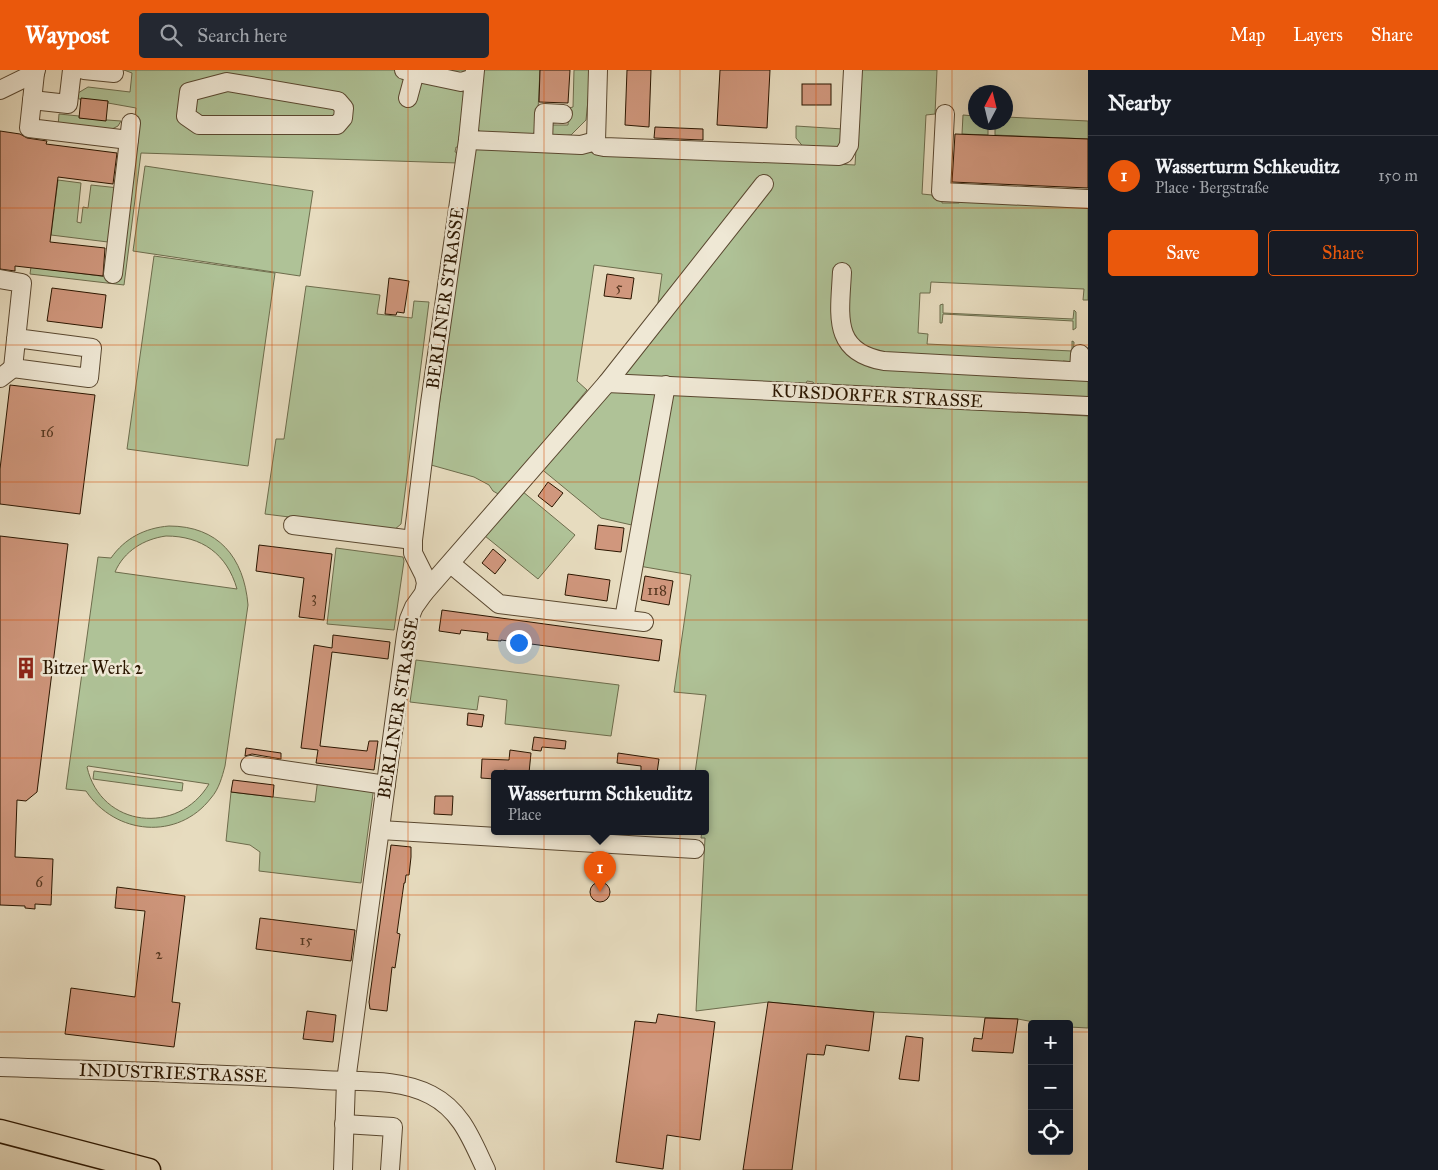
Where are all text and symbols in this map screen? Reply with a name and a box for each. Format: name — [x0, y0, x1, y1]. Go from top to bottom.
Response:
search box — [139, 13, 489, 58]
text: Waypost — [25, 20, 109, 50]
icon: search — [157, 21, 185, 49]
text: Search here — [197, 24, 287, 47]
text: Map — [1230, 24, 1265, 46]
text: Layers — [1293, 24, 1343, 46]
text: Share — [1371, 24, 1413, 46]
north arrow — [968, 85, 1013, 130]
text: Nearby — [1108, 90, 1171, 116]
text: Wasserturm Schkeuditz — [1155, 155, 1339, 178]
text: 1 — [1121, 166, 1127, 185]
text: 150 m — [1378, 166, 1418, 185]
text: Place · Bergstraße — [1155, 178, 1269, 197]
street label: BERLINER STRASSE — [421, 205, 469, 391]
button: Save — [1108, 230, 1258, 276]
button: Share — [1268, 230, 1418, 276]
house number: 5 — [616, 278, 623, 296]
street label: KURSDORFER STRASSE — [770, 379, 984, 413]
house number: 16 — [40, 423, 55, 441]
house number: 118 — [647, 581, 667, 599]
house number: 3 — [311, 588, 317, 606]
street label: BERLINER STRASSE — [373, 615, 423, 801]
your location — [506, 630, 532, 656]
building icon: Bitzer Werk 2 — [13, 655, 39, 681]
place label: Bitzer Werk 2 — [42, 657, 143, 679]
popup — [491, 770, 709, 835]
text: Wasserturm Schkeuditz — [508, 782, 692, 805]
text: Place — [508, 805, 541, 824]
pin: 1 — [584, 851, 616, 892]
house number: 6 — [35, 873, 44, 891]
house number: 15 — [300, 931, 312, 949]
house number: 2 — [155, 945, 163, 963]
map controls — [1028, 1020, 1073, 1155]
button: + — [1028, 1020, 1073, 1065]
street label: INDUSTRIESTRASSE — [79, 1059, 268, 1087]
button: − — [1028, 1065, 1073, 1110]
button: locate — [1028, 1110, 1073, 1155]

